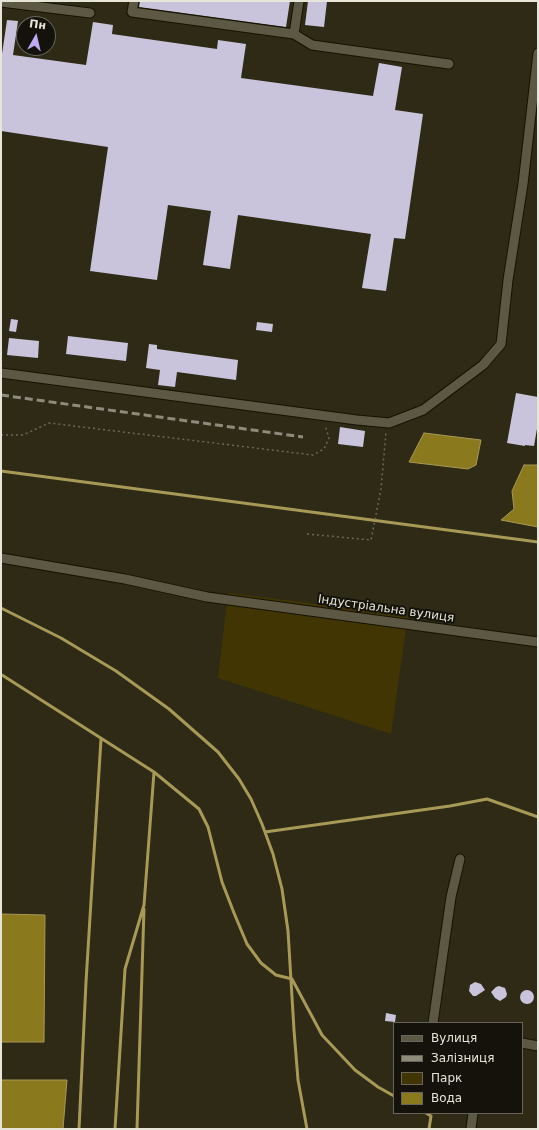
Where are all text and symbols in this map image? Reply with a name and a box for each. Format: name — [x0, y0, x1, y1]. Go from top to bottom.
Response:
north arrow — [16, 16, 56, 56]
text: Пн — [28, 17, 47, 32]
street label: Індустріальна вулиця — [317, 592, 455, 626]
legend — [393, 1022, 523, 1114]
text: Вулиця — [431, 1031, 477, 1045]
text: Залізниця — [431, 1051, 494, 1065]
text: Парк — [431, 1071, 462, 1085]
text: Вода — [431, 1091, 462, 1105]

